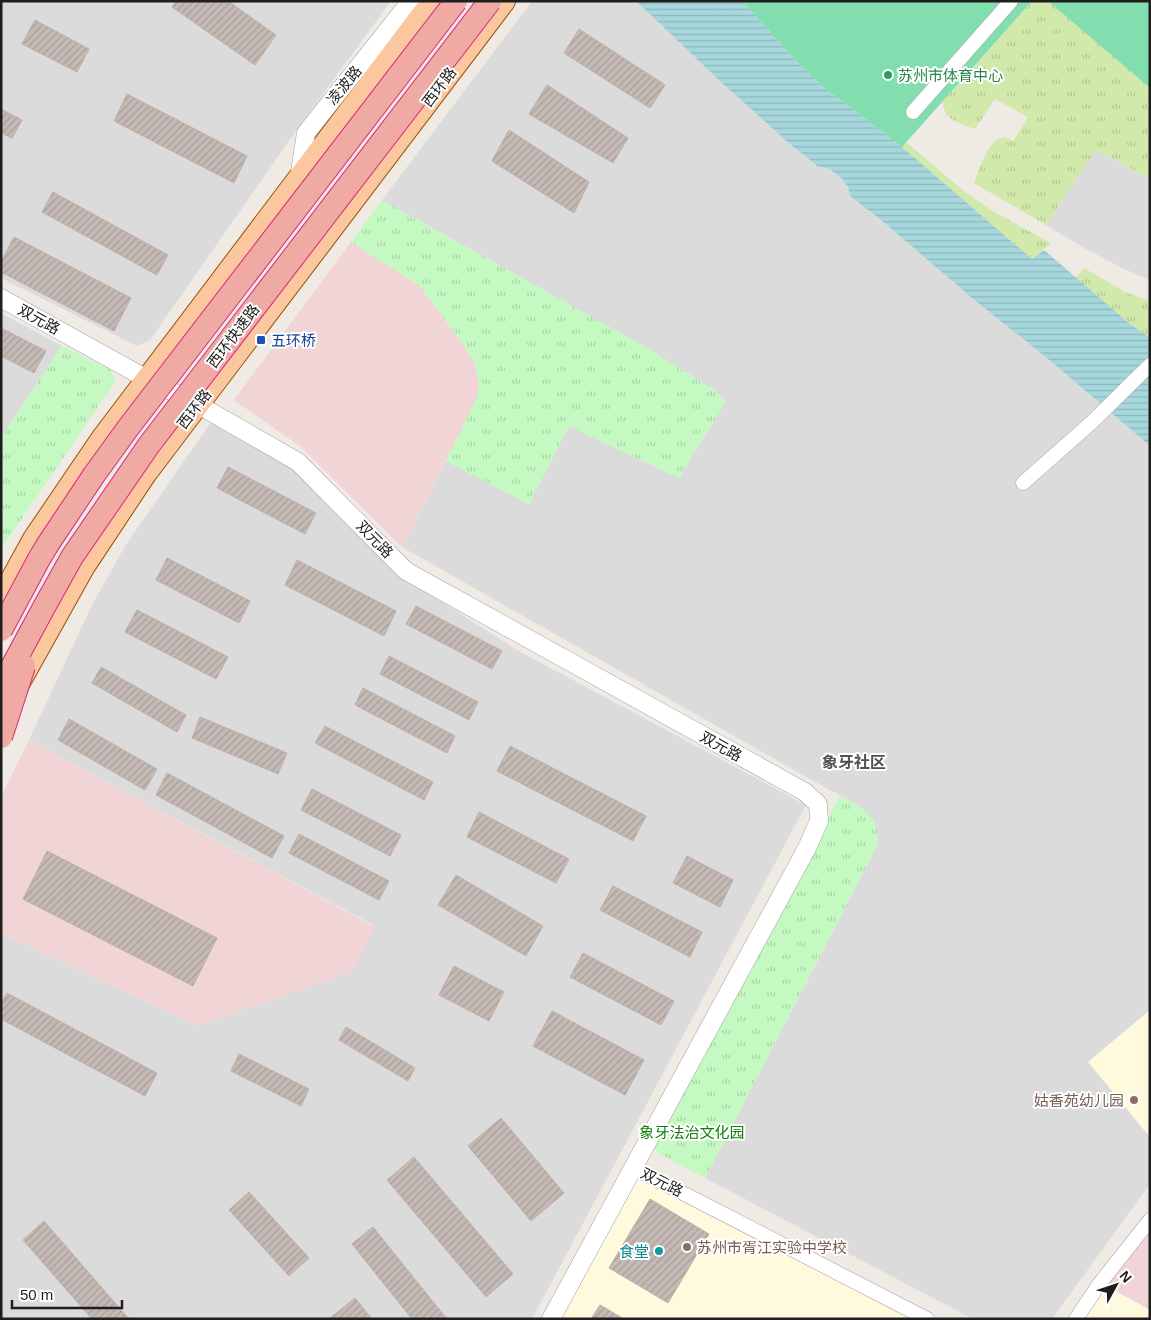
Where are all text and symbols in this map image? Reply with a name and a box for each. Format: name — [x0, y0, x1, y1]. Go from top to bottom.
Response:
street label: 凌波路 — [323, 62, 365, 108]
street label: 西环路 — [419, 64, 459, 110]
place label: 苏州市体育中心 — [898, 67, 1003, 84]
marker: 苏州市体育中心 — [882, 69, 894, 81]
street label: 双元路 — [15, 301, 63, 337]
street label: 西环快速路 — [204, 301, 262, 371]
place label: 五环桥 — [271, 332, 316, 349]
marker: 五环桥 — [255, 334, 267, 346]
street label: 西环路 — [174, 386, 214, 432]
street label: 双元路 — [353, 517, 397, 561]
street label: 双元路 — [697, 728, 745, 764]
district label: 象牙社区 — [822, 753, 886, 771]
place label: 姑香苑幼儿园 — [1034, 1092, 1124, 1109]
marker: 姑香苑幼儿园 — [1128, 1094, 1140, 1106]
park label: 象牙法治文化园 — [639, 1124, 745, 1141]
street label: 双元路 — [638, 1164, 686, 1200]
place label: 苏州市胥江实验中学校 — [697, 1239, 847, 1256]
marker: 苏州市胥江实验中学校 — [681, 1241, 693, 1253]
place label: 食堂 — [619, 1243, 649, 1260]
marker: 食堂 — [653, 1245, 665, 1257]
north arrow — [1091, 1260, 1141, 1310]
text: N — [1117, 1268, 1135, 1286]
scale bar — [12, 1278, 122, 1310]
text: 50 m — [20, 1286, 53, 1303]

